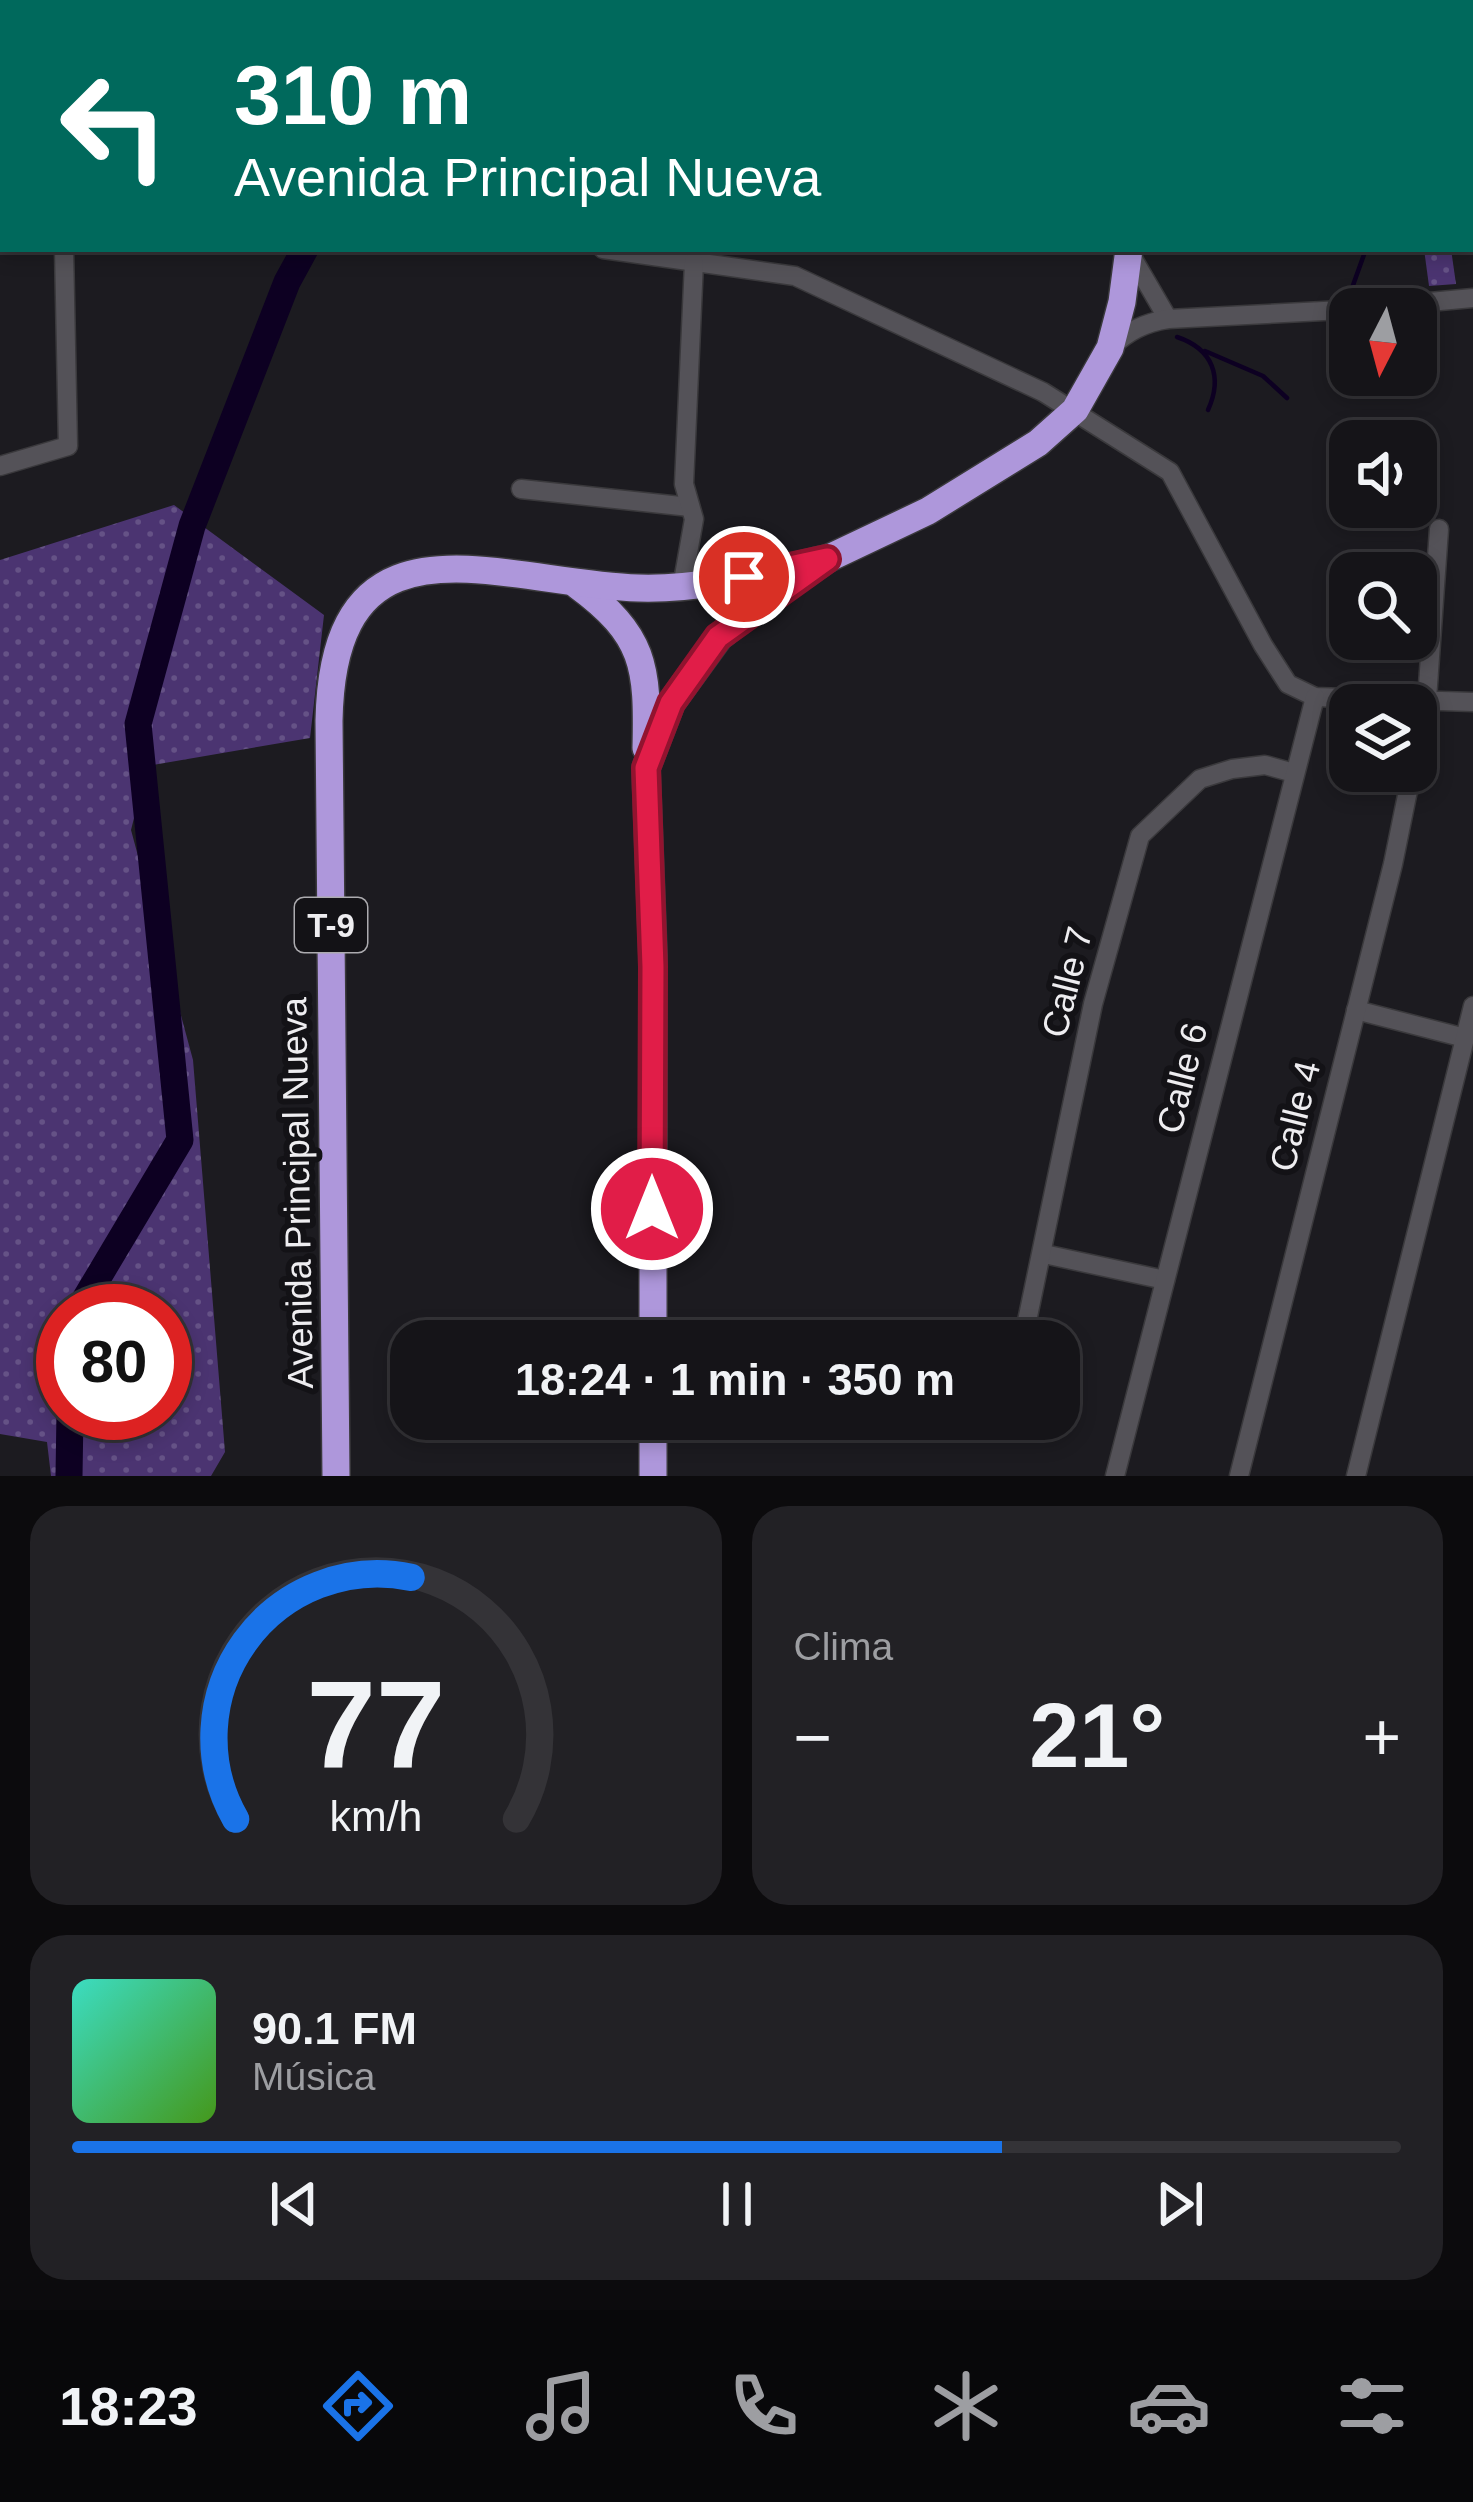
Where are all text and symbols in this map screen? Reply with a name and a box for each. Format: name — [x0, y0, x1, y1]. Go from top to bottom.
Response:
icon: left — [36, 48, 192, 204]
text: 310 m — [234, 48, 472, 142]
text: Avenida Principal Nueva — [234, 147, 821, 207]
north arrow — [1329, 288, 1437, 396]
map controls — [1329, 288, 1437, 792]
button: sound — [1329, 420, 1437, 528]
pin — [693, 526, 795, 628]
icon: arrive — [711, 544, 777, 610]
button: search — [1329, 552, 1437, 660]
button: layers — [1329, 684, 1437, 792]
road number: T-9 — [295, 898, 367, 952]
street label: Calle 7 — [1034, 923, 1100, 1041]
street label: Avenida Principal Nueva — [273, 996, 321, 1389]
street label: Calle 6 — [1149, 1019, 1215, 1137]
street label: Calle 4 — [1262, 1057, 1328, 1175]
position arrow — [589, 1146, 715, 1272]
speed limit sign: 80 — [36, 1284, 192, 1440]
text: 18:24 · 1 min · 350 m — [515, 1354, 955, 1405]
text: Clima — [794, 1625, 893, 1668]
text: 77 — [306, 1655, 445, 1794]
text: 21° — [1029, 1686, 1165, 1786]
text: − — [794, 1700, 832, 1774]
text: + — [1362, 1700, 1401, 1774]
text: km/h — [329, 1791, 422, 1839]
text: 90.1 FM — [252, 2003, 417, 2054]
text: Música — [252, 2055, 376, 2098]
icon: previous — [261, 2171, 327, 2237]
icon: pause — [704, 2171, 770, 2237]
icon: next — [1147, 2171, 1213, 2237]
icon: directions — [316, 2364, 400, 2448]
icon: music — [519, 2364, 603, 2448]
icon: phone — [722, 2364, 806, 2448]
icon: climate — [924, 2364, 1008, 2448]
icon: car — [1127, 2364, 1211, 2448]
icon: filters — [1330, 2364, 1414, 2448]
text: 18:23 — [59, 2376, 197, 2436]

